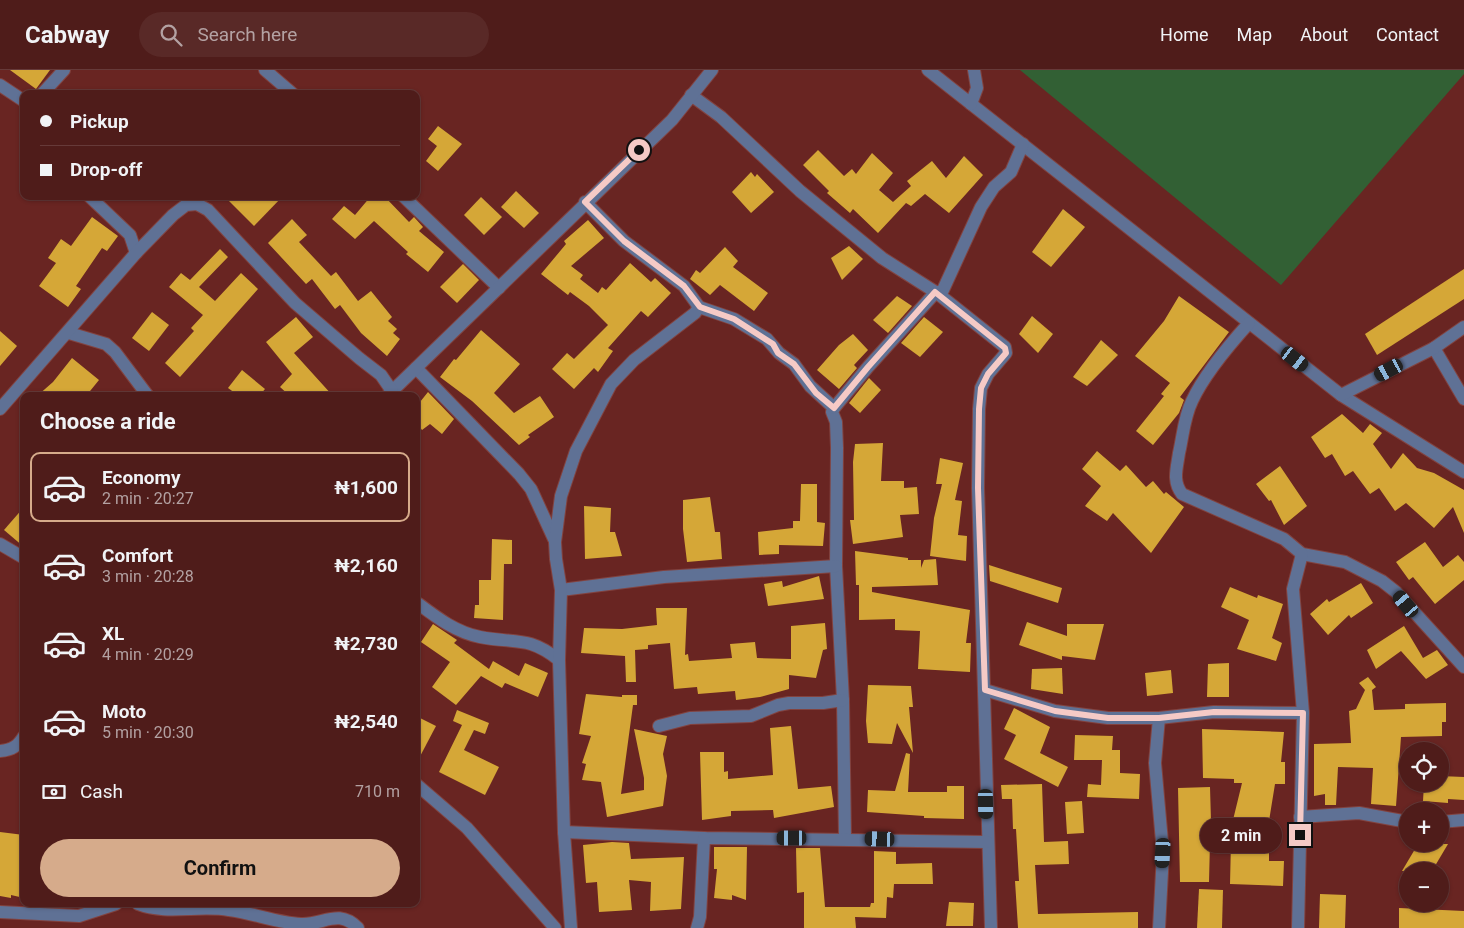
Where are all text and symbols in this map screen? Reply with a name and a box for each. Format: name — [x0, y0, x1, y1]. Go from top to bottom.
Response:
search box — [139, 12, 489, 57]
text: Cabway — [25, 21, 109, 49]
icon: search — [157, 21, 185, 49]
text: Search here — [197, 23, 297, 46]
text: Home — [1160, 24, 1209, 45]
text: Map — [1237, 24, 1272, 45]
text: About — [1300, 24, 1348, 45]
text: Contact — [1376, 24, 1439, 45]
text: Pickup — [70, 110, 129, 133]
route start — [628, 139, 650, 161]
text: Drop-off — [70, 158, 142, 181]
car — [1278, 344, 1311, 374]
car — [1372, 356, 1405, 384]
text: Choose a ride — [40, 409, 176, 434]
icon: car — [42, 465, 87, 510]
text: Economy — [102, 466, 181, 489]
text: ₦1,600 — [334, 476, 398, 499]
text: 2 min · 20:27 — [102, 489, 194, 508]
icon: car — [42, 543, 87, 588]
text: Comfort — [102, 544, 173, 567]
text: ₦2,160 — [334, 554, 398, 577]
text: 3 min · 20:28 — [102, 567, 194, 586]
car — [1390, 588, 1421, 620]
icon: car — [42, 621, 87, 666]
text: XL — [102, 622, 124, 645]
text: ₦2,730 — [334, 632, 398, 655]
text: 4 min · 20:29 — [102, 645, 194, 664]
icon: car — [42, 699, 87, 744]
text: Moto — [102, 700, 146, 723]
text: ₦2,540 — [334, 710, 398, 733]
text: 5 min · 20:30 — [102, 723, 194, 742]
map controls — [1399, 742, 1449, 912]
button: locate — [1399, 742, 1449, 792]
icon: cash — [40, 778, 68, 806]
text: Cash — [80, 780, 123, 803]
text: 710 m — [355, 782, 400, 801]
car — [978, 789, 993, 819]
button: + — [1399, 802, 1449, 852]
callout: 2 min — [1200, 818, 1282, 852]
route end — [1289, 824, 1311, 846]
text: 2 min — [1221, 826, 1261, 845]
car — [777, 831, 807, 846]
car — [864, 831, 895, 847]
car — [1154, 838, 1171, 868]
button: Confirm — [40, 839, 400, 897]
button: − — [1399, 862, 1449, 912]

